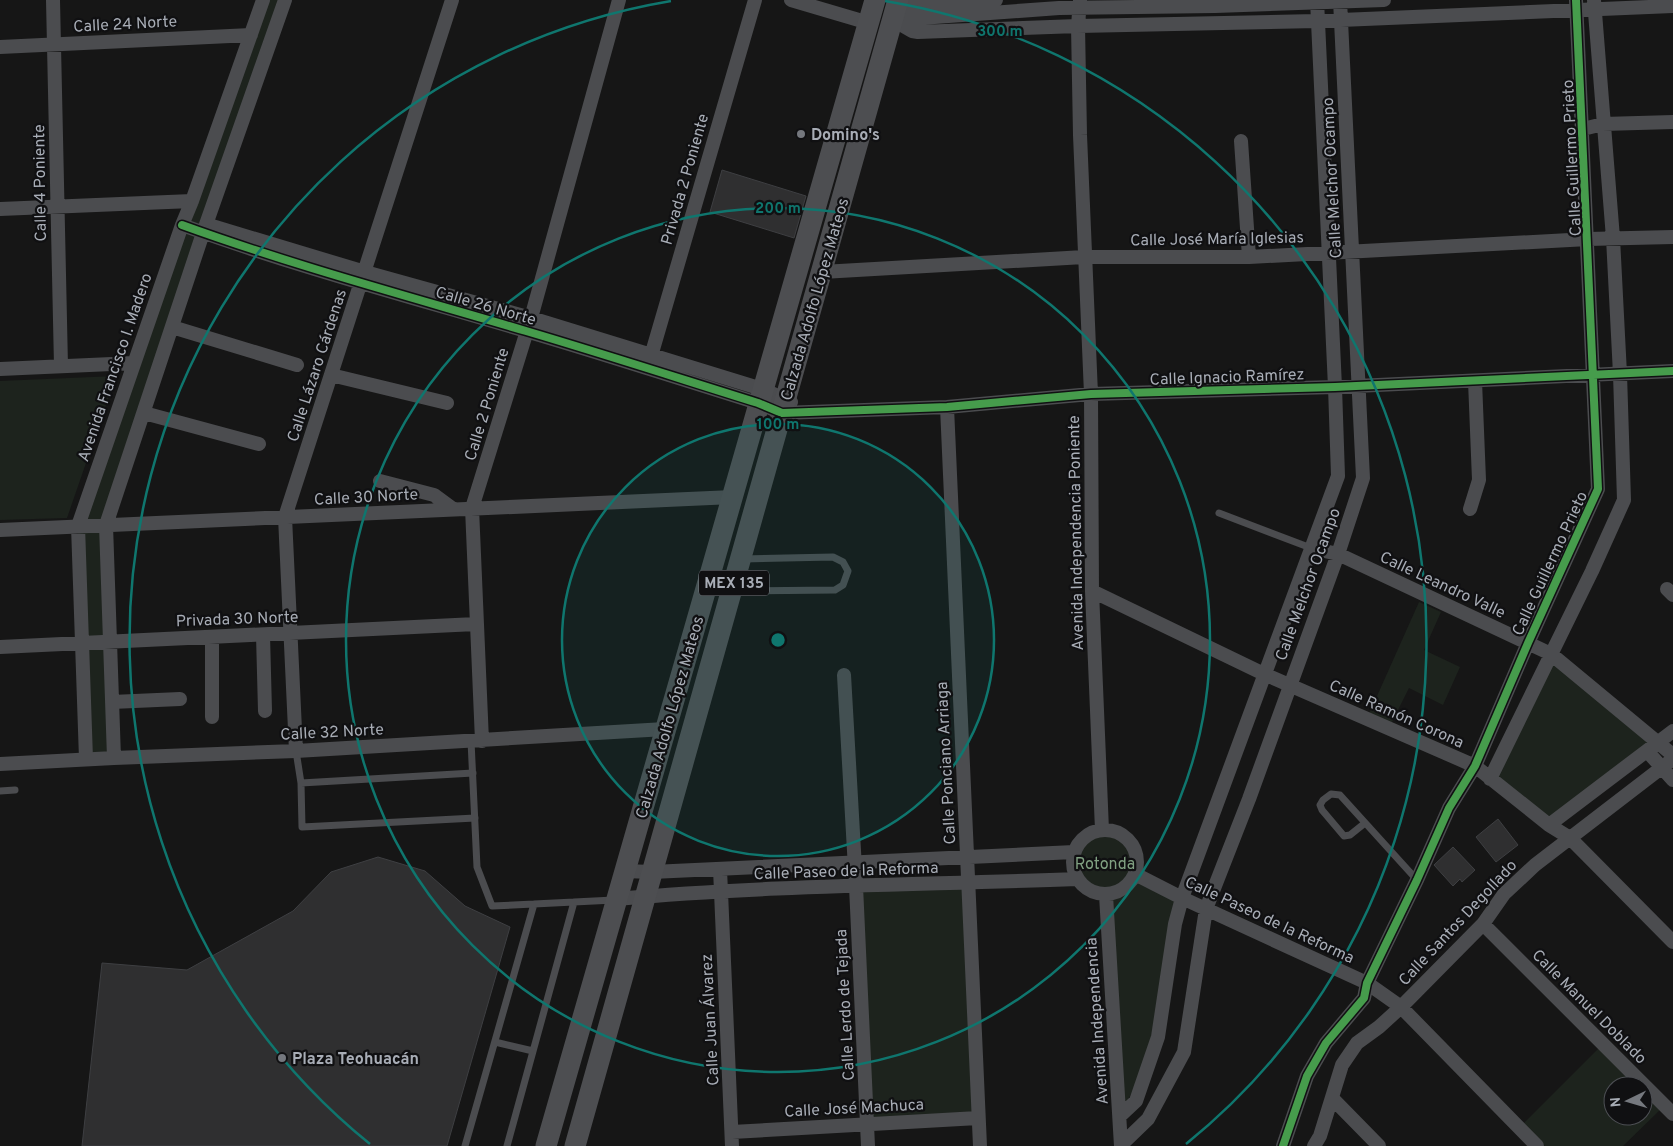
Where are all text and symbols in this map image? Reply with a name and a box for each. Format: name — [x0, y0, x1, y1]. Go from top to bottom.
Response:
street label: Calle 24 Norte — [73, 12, 178, 38]
text: 300 m — [977, 23, 1023, 42]
street label: Calle Guillermo Prieto — [1559, 79, 1587, 237]
street label: Calle Melchor Ocampo — [1319, 97, 1347, 259]
street label: Privada 2 Poniente — [658, 112, 714, 247]
street label: Calle 4 Poniente — [30, 124, 52, 242]
place label: Domino's — [811, 126, 880, 146]
marker: Domino's — [795, 128, 807, 140]
street label: Calzada Adolfo López Mateos — [777, 196, 854, 403]
text: 200 m — [755, 200, 801, 219]
street label: Calle José María Iglesias — [1130, 228, 1304, 252]
street label: Avenida Francisco I. Madero — [74, 271, 158, 465]
street label: Calle 26 Norte — [433, 283, 538, 331]
street label: Calle Lázaro Cárdenas — [284, 287, 352, 445]
street label: Calle 2 Poniente — [461, 346, 515, 464]
street label: Calle Ignacio Ramírez — [1149, 365, 1305, 391]
street label: Avenida Independencia Poniente — [1065, 415, 1089, 651]
text: 100 m — [757, 416, 799, 435]
street label: Calle 30 Norte — [314, 485, 419, 511]
street label: Calle Guillermo Prieto — [1509, 488, 1593, 639]
street label: Calle Melchor Ocampo — [1272, 505, 1346, 664]
street label: Calle Leandro Valle — [1376, 548, 1508, 624]
road number: MEX 135 — [699, 570, 769, 596]
street label: Privada 30 Norte — [175, 608, 299, 632]
street label: Calzada Adolfo López Mateos — [632, 614, 709, 821]
centre of rings — [769, 631, 787, 649]
street label: Calle Ramón Corona — [1326, 676, 1467, 754]
street label: Calle Ponciano Arriaga — [933, 681, 961, 845]
street label: Calle 32 Norte — [280, 720, 384, 746]
park label: Rotonda — [1075, 855, 1135, 875]
street label: Calle Santos Degollado — [1395, 856, 1522, 990]
street label: Calle Paseo de la Reforma — [753, 859, 939, 885]
street label: Calle Paseo de la Reforma — [1181, 873, 1357, 969]
street label: Calle Lerdo de Tejada — [832, 928, 860, 1081]
street label: Avenida Independencia — [1082, 937, 1114, 1105]
street label: Calle Manuel Doblado — [1527, 946, 1650, 1069]
street label: Calle Juan Álvarez — [696, 953, 724, 1086]
place label: Plaza Teohuacán — [292, 1050, 419, 1070]
marker: Plaza Teohuacán — [276, 1052, 288, 1064]
north arrow — [1603, 1076, 1653, 1126]
street label: Calle José Machuca — [784, 1095, 925, 1123]
text: N — [1608, 1096, 1625, 1108]

